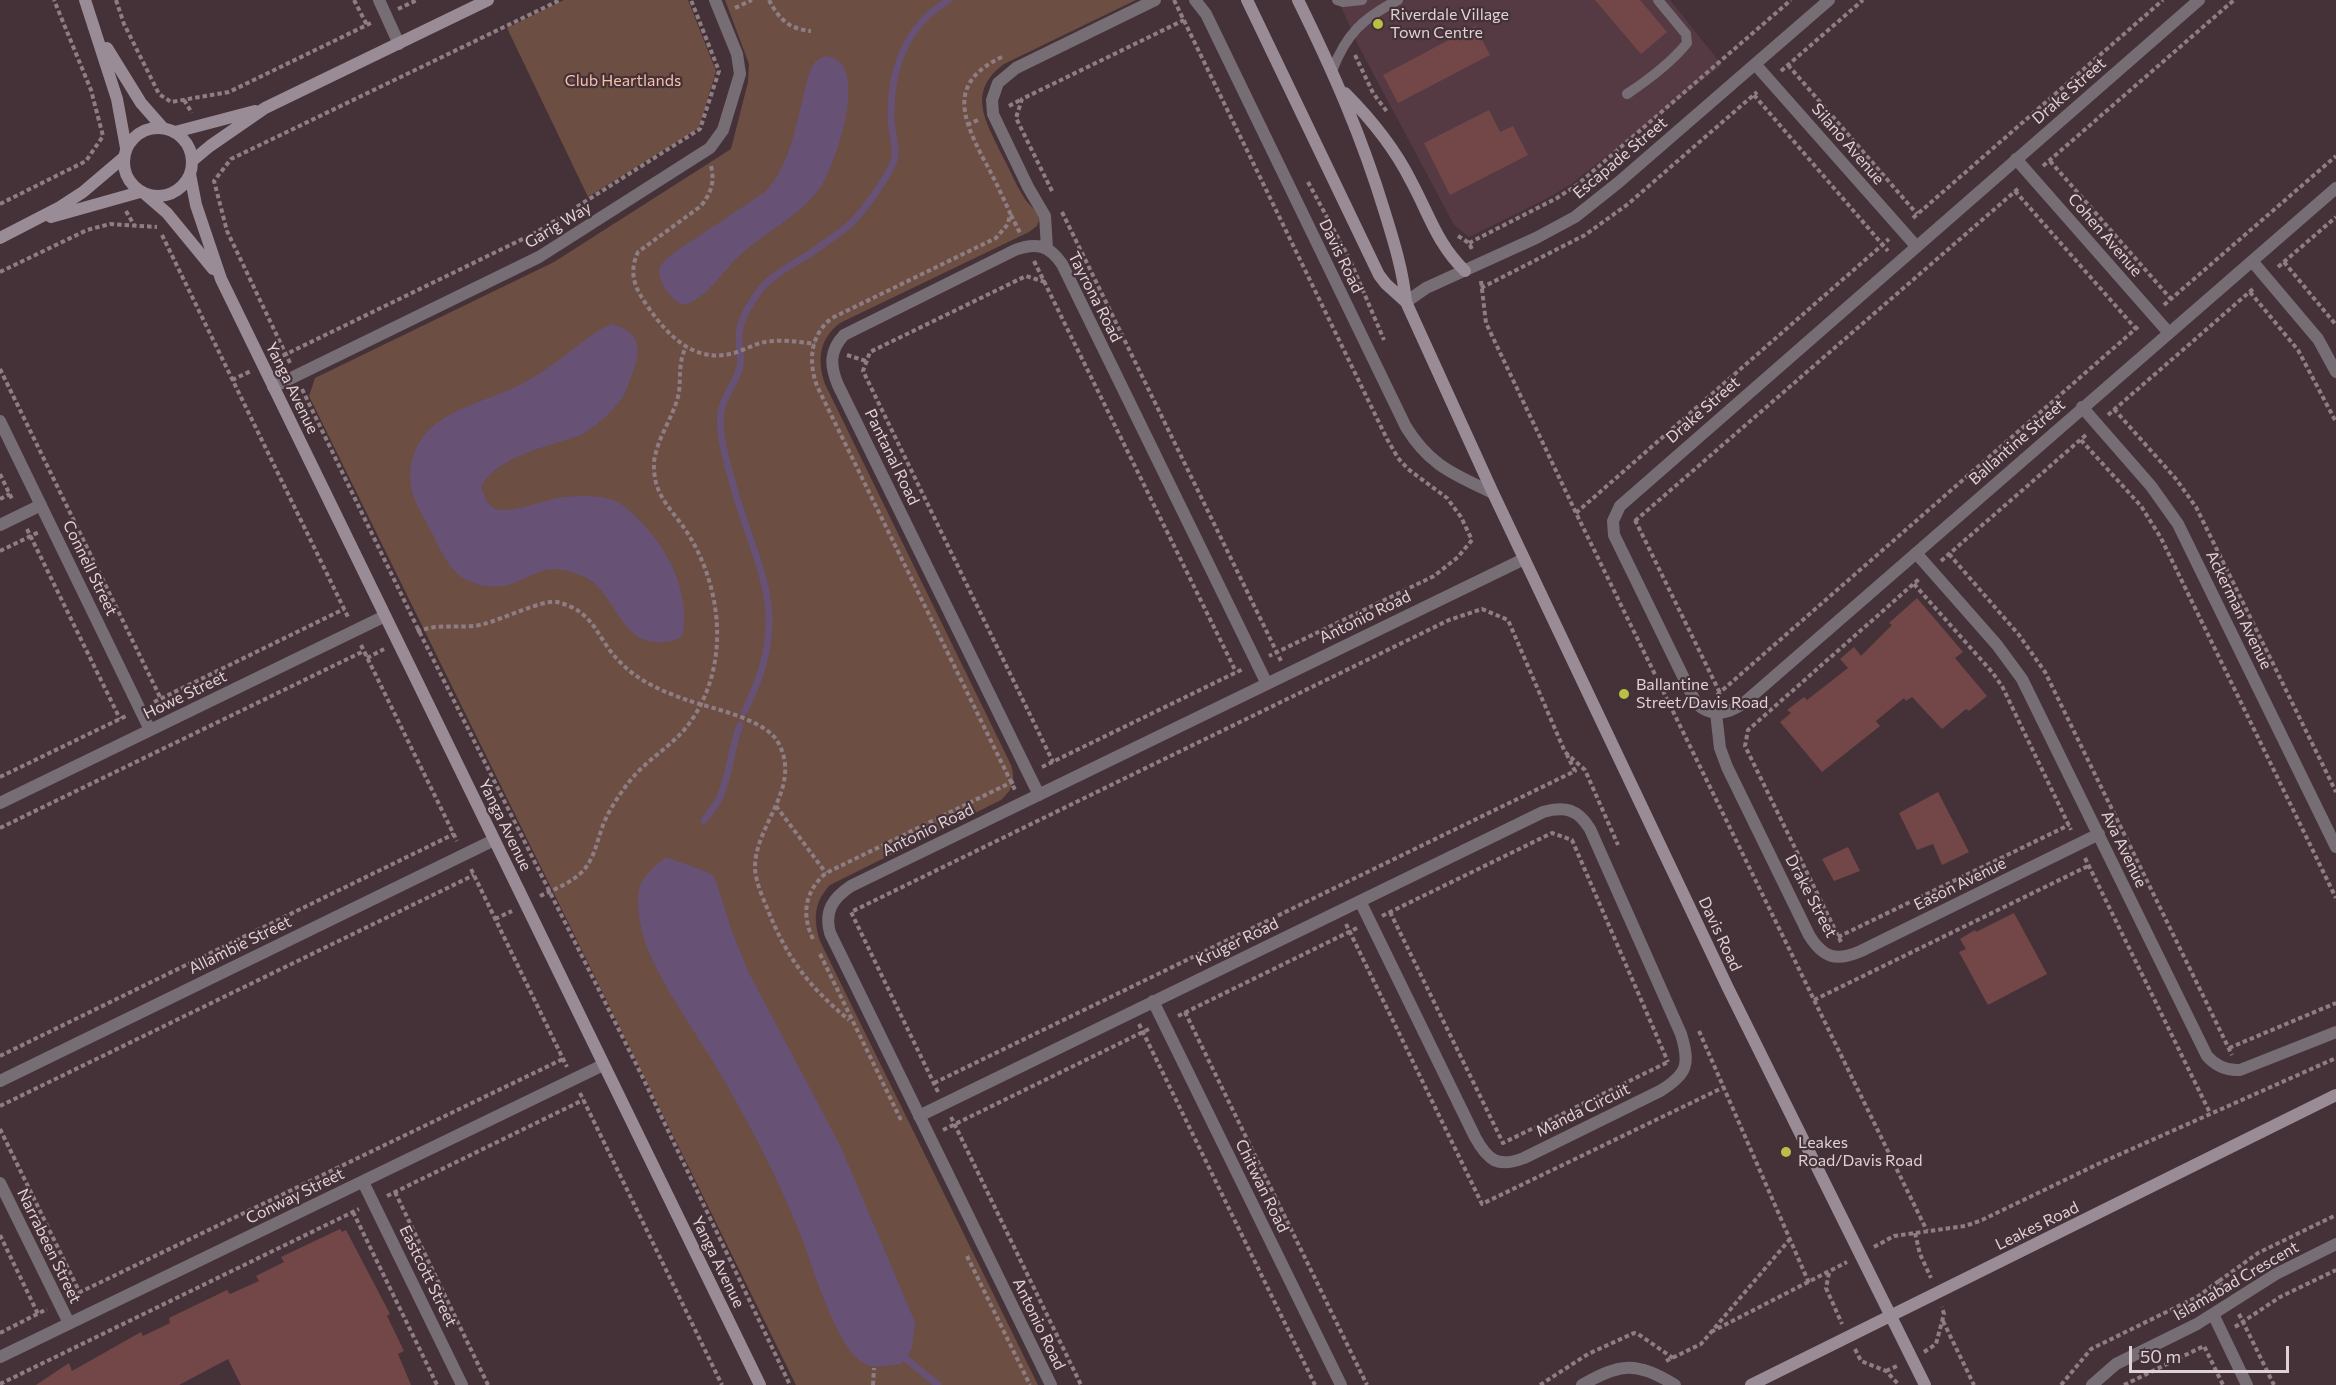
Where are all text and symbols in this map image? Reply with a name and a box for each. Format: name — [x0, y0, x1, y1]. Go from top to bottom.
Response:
place label: Riverdale Village Town Centre — [1390, 5, 1509, 43]
marker: Riverdale Village Town Centre — [1371, 17, 1385, 31]
street label: Drake Street — [2028, 54, 2110, 128]
park label: Club Heartlands — [565, 71, 681, 91]
street label: Silano Avenue — [1808, 100, 1888, 188]
street label: Escapade Street — [1569, 113, 1671, 203]
street label: Cohen Avenue — [2064, 190, 2146, 280]
street label: Garig Way — [521, 198, 595, 252]
street label: Davis Road — [1315, 216, 1367, 296]
street label: Tayrona Road — [1064, 249, 1126, 345]
street label: Yanga Avenue — [262, 339, 322, 437]
street label: Drake Street — [1662, 373, 1744, 447]
street label: Ballantine Street — [1965, 395, 2069, 489]
street label: Pantanal Road — [860, 406, 924, 508]
street label: Connell Street — [59, 517, 121, 619]
street label: Ackerman Avenue — [2202, 548, 2276, 672]
street label: Antonio Road — [1316, 587, 1414, 647]
street label: Howe Street — [140, 667, 230, 723]
place label: Ballantine Street/Davis Road — [1636, 675, 1768, 713]
marker: Ballantine Street/Davis Road — [1617, 687, 1631, 701]
street label: Yanga Avenue — [475, 776, 535, 874]
street label: Antonio Road — [879, 800, 977, 860]
street label: Ava Avenue — [2097, 807, 2151, 891]
street label: Drake Street — [1781, 851, 1841, 941]
street label: Eason Avenue — [1911, 853, 2009, 915]
street label: Davis Road — [1694, 894, 1746, 974]
street label: Allambie Street — [186, 912, 294, 978]
street label: Kruger Road — [1192, 914, 1282, 970]
street label: Manda Circuit — [1533, 1079, 1633, 1141]
place label: Leakes Road/Davis Road — [1798, 1133, 1922, 1171]
street label: Chitwan Road — [1231, 1136, 1293, 1236]
marker: Leakes Road/Davis Road — [1779, 1145, 1793, 1159]
street label: Conway Street — [243, 1164, 347, 1228]
street label: Narrabeen Street — [13, 1186, 85, 1306]
street label: Leakes Road — [1992, 1198, 2082, 1254]
street label: Yanga Avenue — [688, 1213, 748, 1311]
street label: Eastcott Street — [395, 1222, 461, 1330]
street label: Islamabad Crescent — [2170, 1237, 2302, 1325]
street label: Antonio Road — [1009, 1275, 1069, 1373]
scale bar — [2132, 1334, 2292, 1372]
text: 50 m — [2140, 1345, 2181, 1367]

